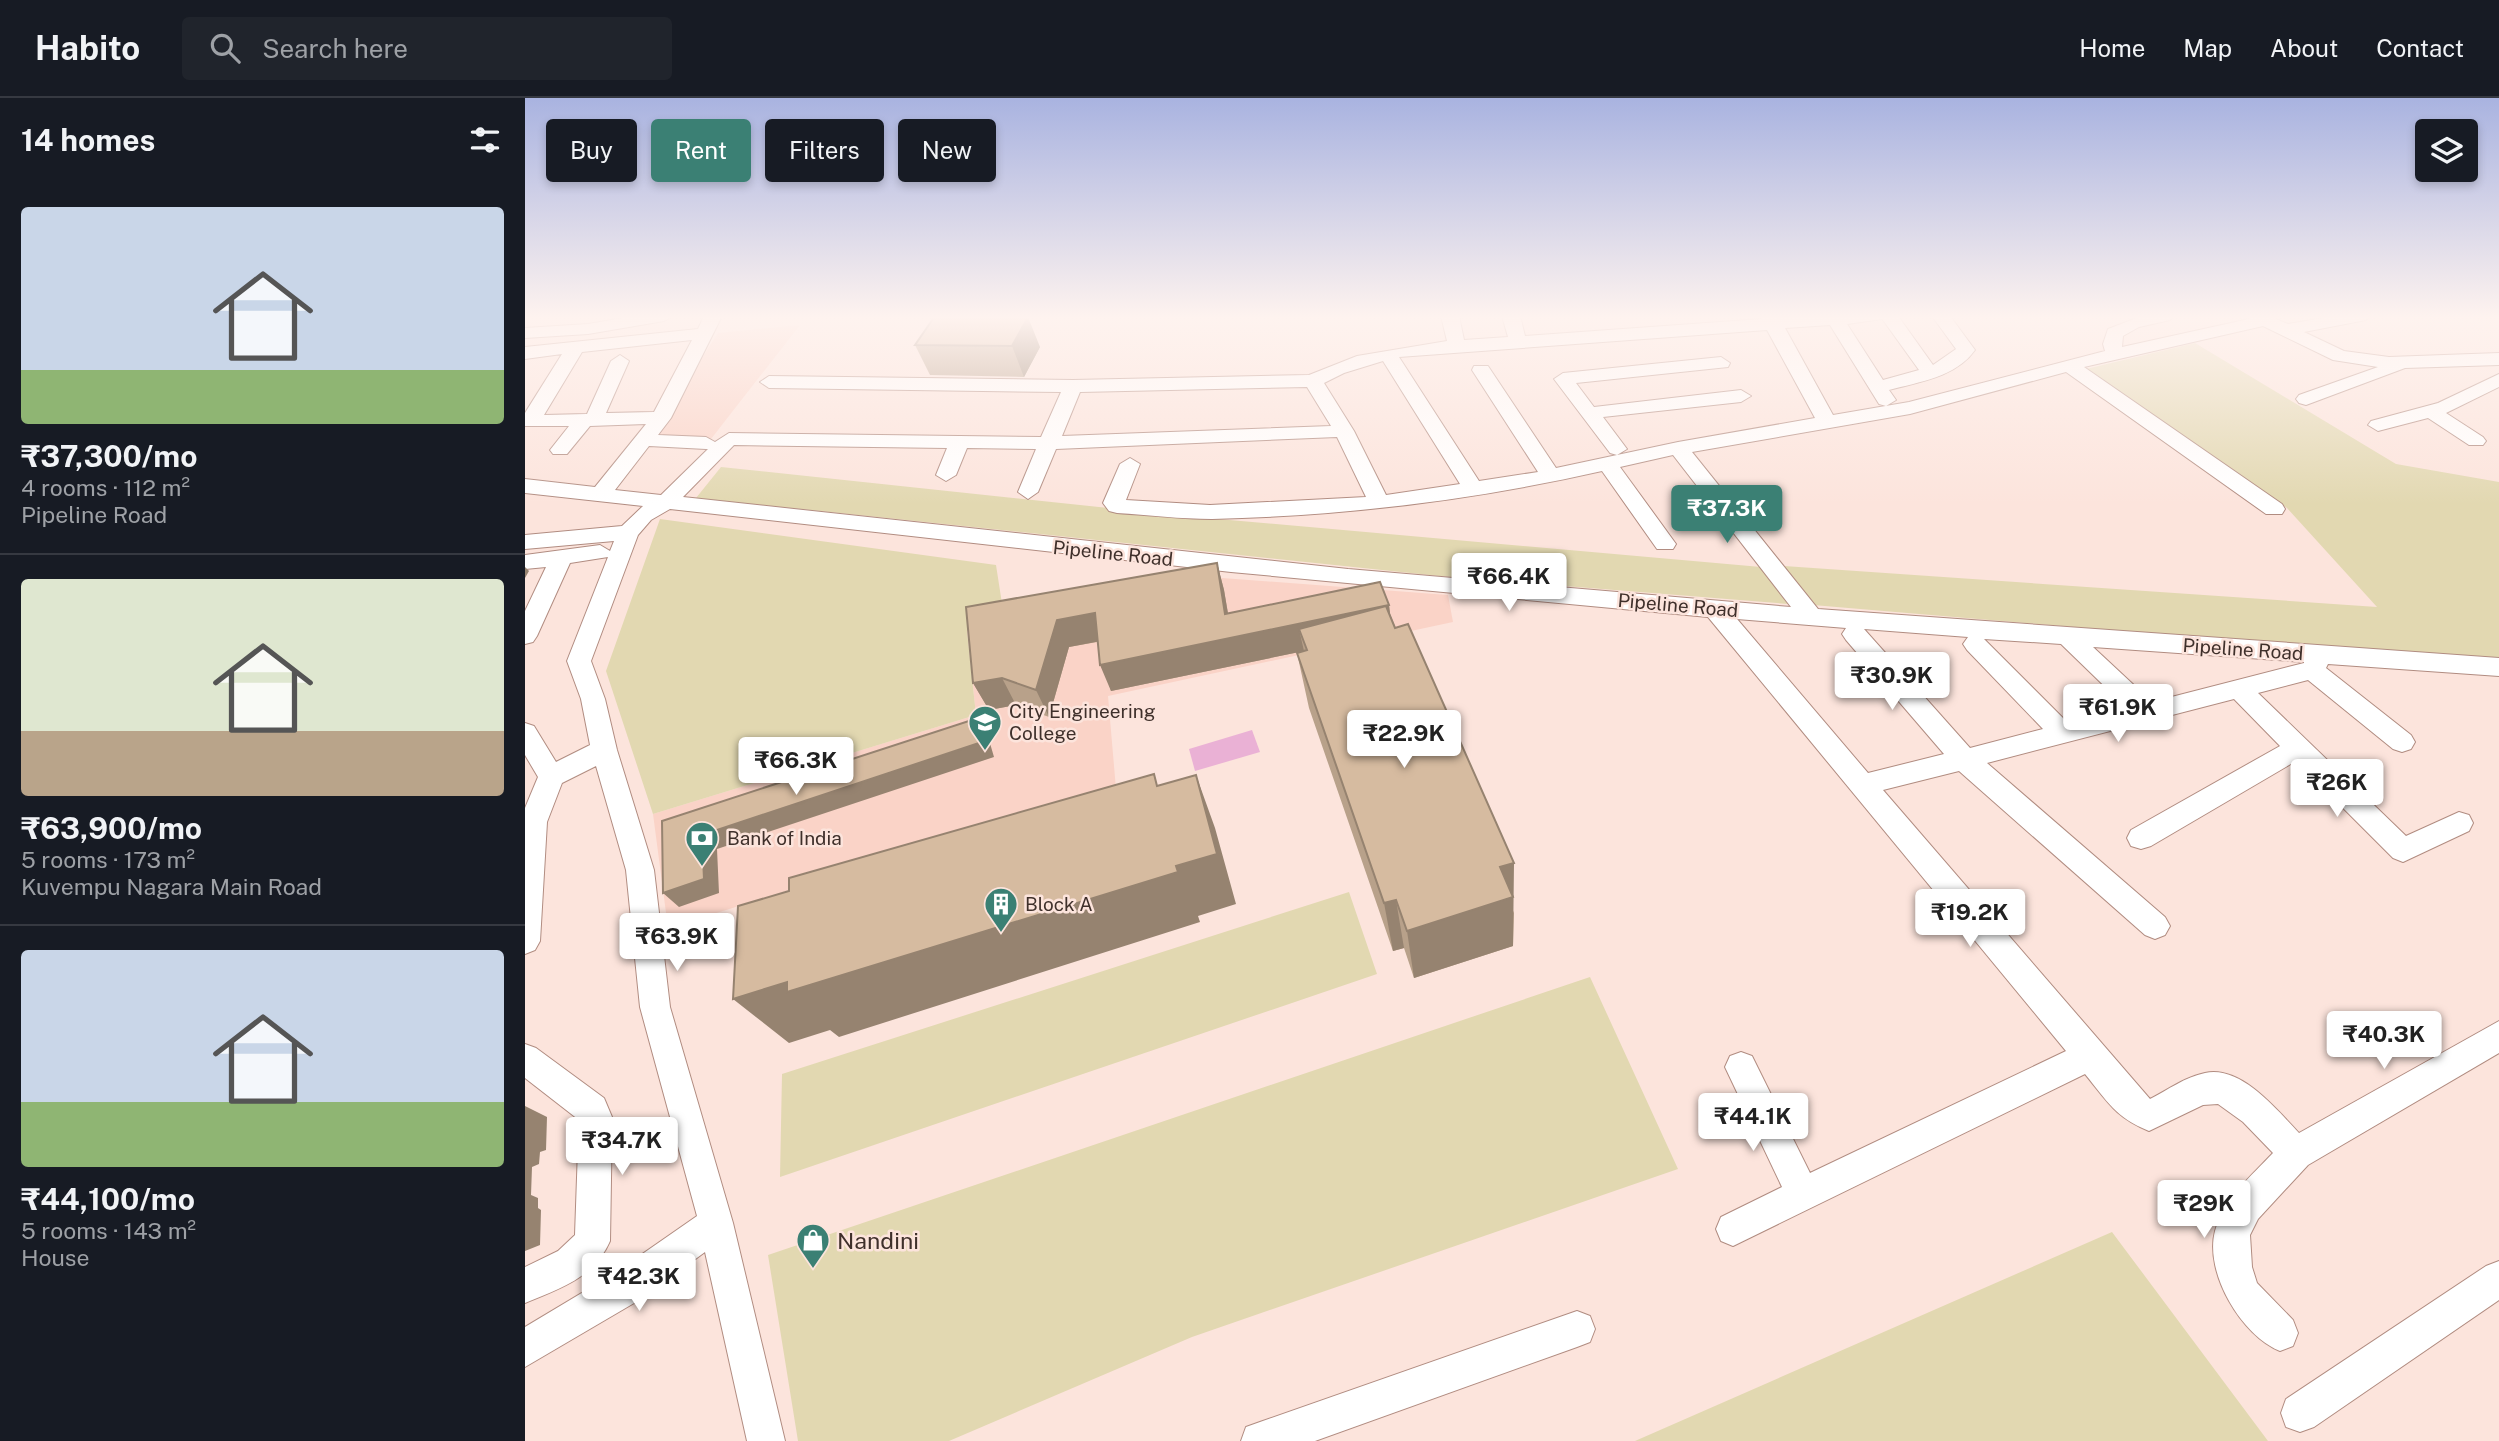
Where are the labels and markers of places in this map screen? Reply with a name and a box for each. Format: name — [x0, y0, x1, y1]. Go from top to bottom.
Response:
pin: ₹37.3K — [1670, 486, 1784, 545]
pin: ₹66.4K — [1452, 554, 1566, 613]
pin: ₹30.9K — [1835, 652, 1949, 712]
pin: ₹61.9K — [2061, 684, 2175, 744]
place label: City Engineering College — [1009, 700, 1156, 744]
school or university icon: City Engineering College — [966, 703, 1004, 752]
pin: ₹22.9K — [1347, 710, 1461, 770]
pin: ₹66.3K — [739, 738, 853, 797]
pin: ₹26K — [2296, 760, 2378, 819]
bank icon: Bank of India — [683, 819, 721, 868]
place label: Bank of India — [727, 827, 842, 849]
building icon: Block A — [982, 885, 1020, 934]
pin: ₹19.2K — [1913, 890, 2027, 949]
place label: Block A — [1025, 893, 1093, 915]
pin: ₹63.9K — [620, 914, 734, 973]
pin: ₹40.3K — [2327, 1012, 2441, 1071]
pin: ₹44.1K — [1696, 1094, 1810, 1153]
pin: ₹34.7K — [565, 1118, 679, 1177]
pin: ₹29K — [2163, 1180, 2245, 1240]
shop icon: Nandini — [794, 1221, 832, 1270]
place label: Nandini — [837, 1227, 919, 1254]
pin: ₹42.3K — [582, 1254, 696, 1313]

